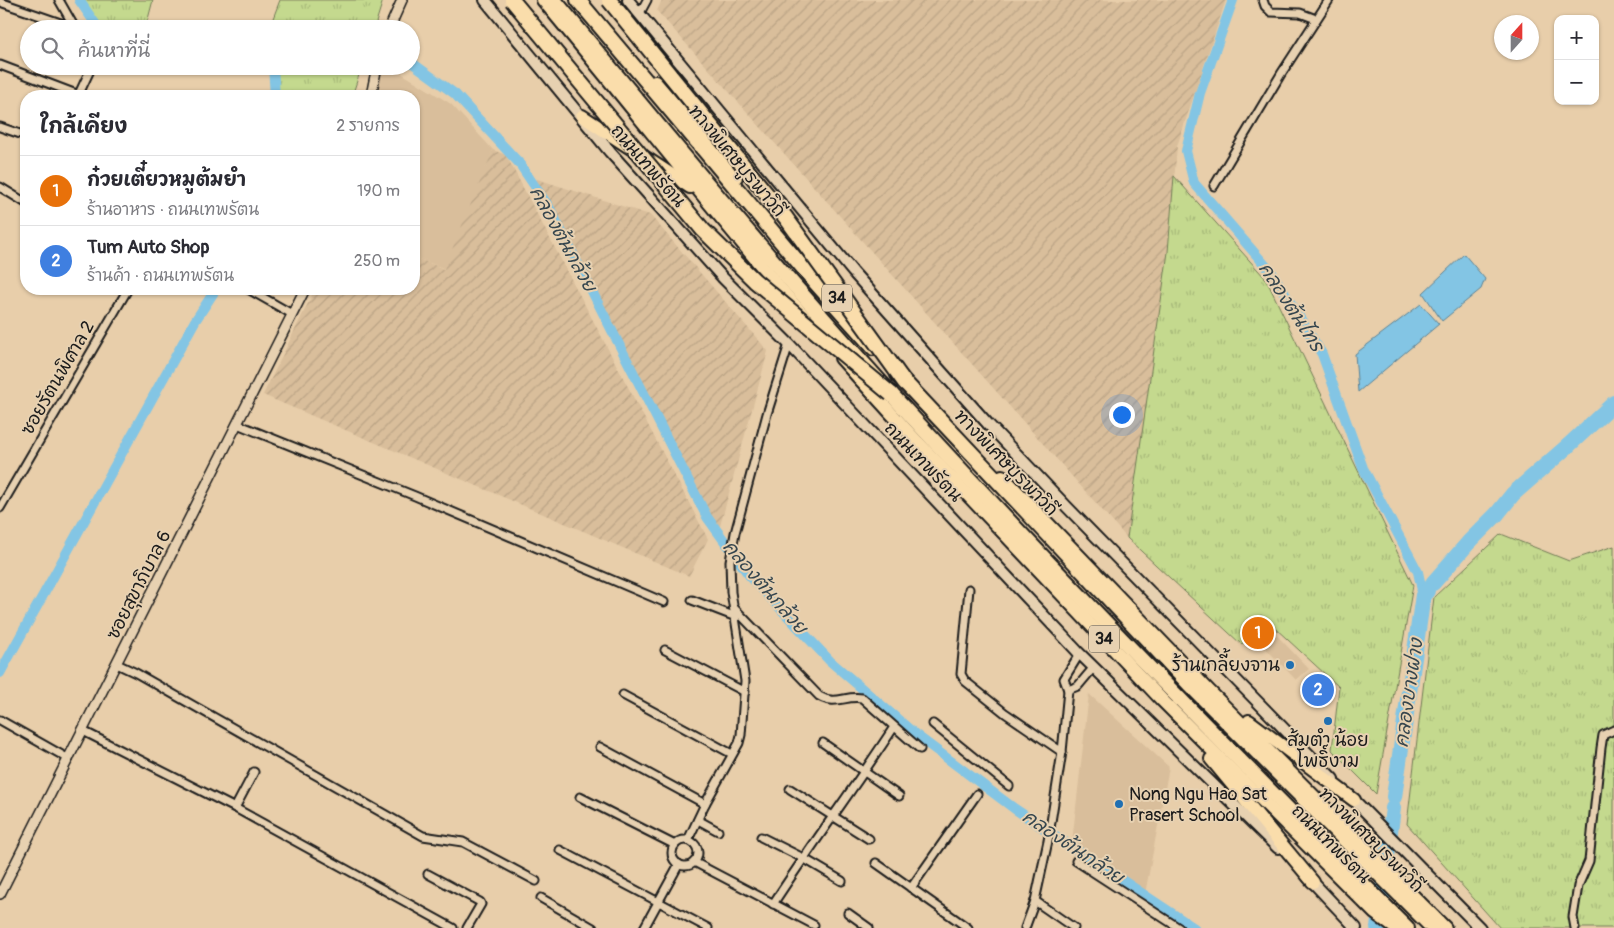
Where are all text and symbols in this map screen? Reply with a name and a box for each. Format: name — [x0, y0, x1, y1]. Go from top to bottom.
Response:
north arrow — [1494, 15, 1539, 60]
map controls — [1554, 15, 1599, 105]
button: + — [1554, 15, 1599, 60]
search box — [20, 20, 420, 75]
icon: search — [38, 34, 66, 62]
text: ค้นหาที่นี่ — [78, 39, 150, 63]
button: − — [1554, 60, 1599, 105]
street label: ทางพิเศษบูรพาวิถี — [682, 99, 792, 223]
text: ใกล้เคียง — [40, 113, 127, 140]
text: 2 รายการ — [336, 116, 400, 136]
street label: ถนนเทพรัตน — [606, 120, 690, 212]
text: ก๋วยเตี๋ยวหมูต้มยำ — [87, 168, 246, 192]
text: 1 — [53, 181, 59, 201]
text: 190 m — [357, 181, 400, 201]
water label: คลองต้นกล้วย — [524, 182, 603, 297]
text: ร้านอาหาร · ถนนเทพรัตน — [87, 200, 259, 220]
text: Tum Auto Shop — [87, 235, 209, 259]
text: 2 — [52, 251, 60, 271]
text: 250 m — [354, 251, 400, 271]
water label: คลองต้นไทร — [1253, 257, 1331, 358]
text: ร้านค้า · ถนนเทพรัตน — [87, 266, 234, 286]
road number: 34 — [822, 284, 852, 312]
street label: ซอยรัตนพิศาล 2 — [16, 317, 100, 439]
your location — [1109, 402, 1135, 428]
street label: ทางพิเศษบูรพาวิถี — [948, 404, 1064, 523]
street label: ถนนเทพรัตน — [879, 417, 967, 507]
street label: ซอยสุขาภิบาล 6 — [102, 527, 178, 644]
water label: คลองต้นกล้วย — [718, 534, 814, 640]
pin: 1 — [1242, 614, 1274, 652]
road number: 34 — [1089, 626, 1119, 652]
water label: คลองบางฝาง — [1390, 635, 1429, 749]
place label: ร้านเกลี้ยงจาน — [1172, 648, 1280, 677]
marker: ร้านเกลี้ยงจาน — [1284, 659, 1296, 671]
pin: 2 — [1302, 671, 1334, 709]
marker: ส้มตำ น้อย โพธิ์งาม — [1322, 715, 1334, 727]
place label: ส้มตำ น้อย โพธิ์งาม — [1287, 728, 1369, 773]
street label: ทางพิเศษบูรพาวิถี — [1312, 782, 1429, 899]
place label: Nong Ngu Hao Sat Prasert School — [1129, 783, 1268, 827]
marker: Nong Ngu Hao Sat Prasert School — [1113, 798, 1125, 810]
street label: ถนนเทพรัตน — [1287, 800, 1375, 888]
water label: คลองต้นกล้วย — [1018, 804, 1130, 890]

